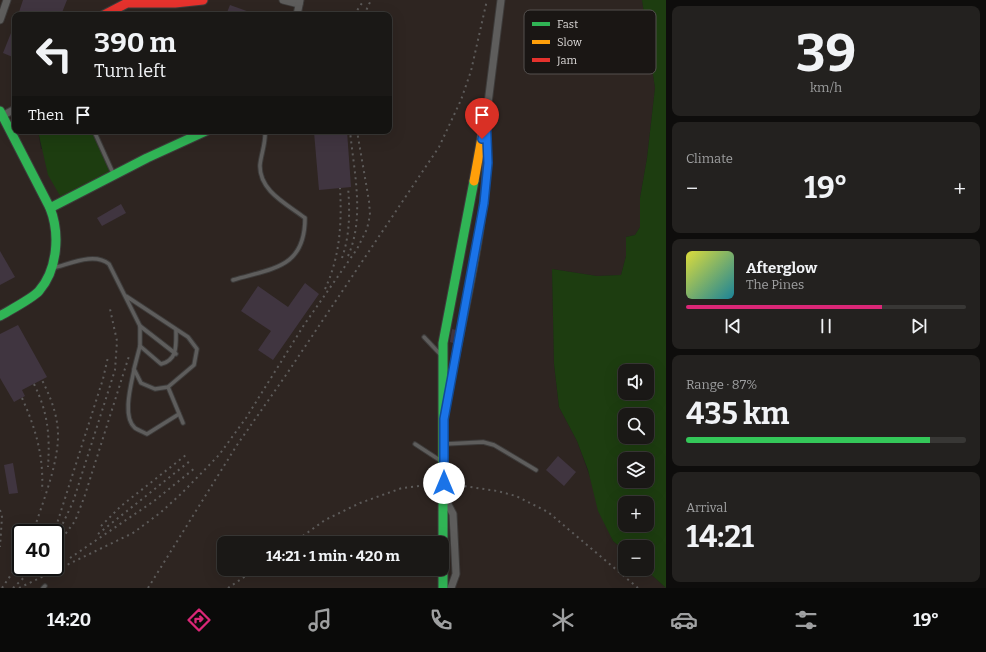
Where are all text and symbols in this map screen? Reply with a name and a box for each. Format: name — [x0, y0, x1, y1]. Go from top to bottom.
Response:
legend — [524, 10, 656, 74]
text: Fast — [557, 18, 578, 31]
text: 39 — [796, 22, 856, 85]
text: 390 m — [94, 26, 176, 59]
icon: left — [28, 28, 80, 80]
text: Slow — [557, 36, 582, 49]
text: Jam — [556, 54, 577, 67]
text: Turn left — [94, 60, 166, 82]
text: km/h — [810, 80, 842, 95]
pin — [465, 98, 499, 139]
icon: arrive — [72, 104, 94, 126]
icon: arrive — [471, 104, 493, 126]
text: Then — [28, 106, 64, 124]
text: Climate — [686, 151, 733, 166]
text: 19° — [804, 170, 848, 206]
text: − — [686, 175, 698, 202]
text: + — [953, 175, 966, 202]
text: Afterglow — [746, 259, 817, 277]
text: The Pines — [746, 277, 804, 292]
icon: previous — [722, 315, 744, 337]
icon: pause — [815, 315, 837, 337]
icon: next — [908, 315, 930, 337]
map controls — [618, 364, 654, 576]
button: sound — [618, 364, 654, 400]
text: Range · 87% — [686, 377, 757, 392]
text: 435 km — [686, 396, 789, 432]
button: search — [618, 408, 654, 444]
button: layers — [618, 452, 654, 488]
position arrow — [423, 462, 465, 504]
button: + — [618, 496, 654, 532]
text: Arrival — [686, 500, 727, 515]
text: 14:21 — [686, 519, 754, 555]
speed limit sign: 40 — [12, 524, 64, 576]
button: − — [618, 540, 654, 576]
text: 14:21 · 1 min · 420 m — [266, 547, 400, 565]
icon: directions — [185, 606, 213, 634]
icon: music — [306, 606, 334, 634]
icon: phone — [427, 606, 455, 634]
icon: climate — [549, 606, 577, 634]
icon: car — [670, 606, 698, 634]
icon: filters — [792, 606, 820, 634]
text: 14:20 — [47, 609, 91, 631]
text: 19° — [913, 609, 939, 631]

